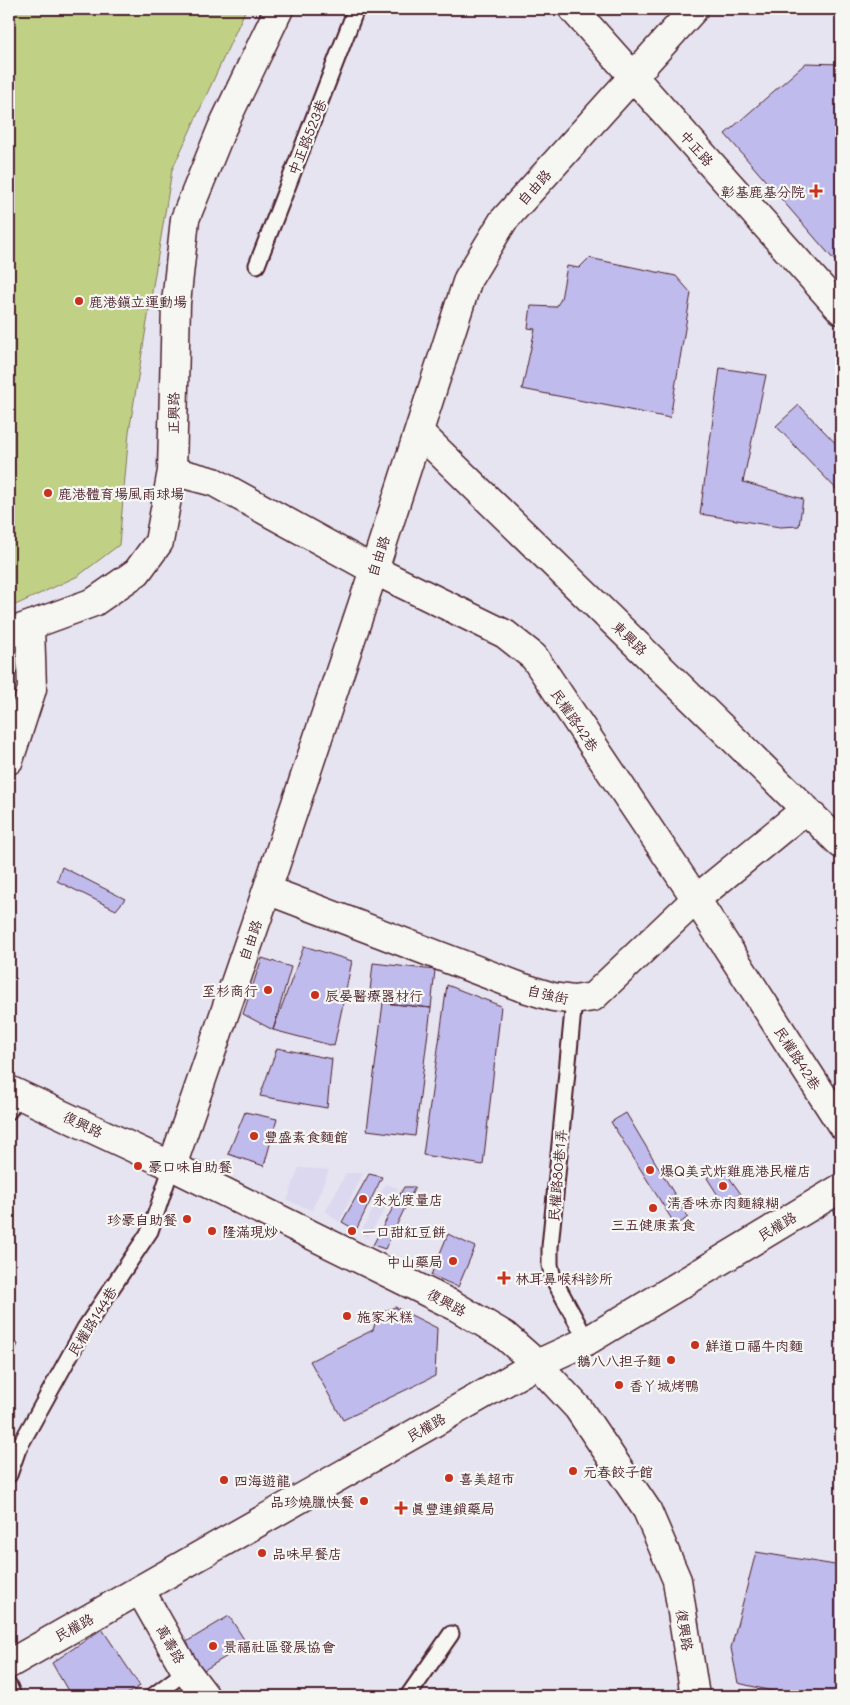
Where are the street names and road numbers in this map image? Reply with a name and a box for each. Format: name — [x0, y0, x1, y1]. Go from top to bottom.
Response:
street label: 中正路523巷 — [283, 95, 331, 178]
street label: 中正路 — [676, 126, 718, 170]
street label: 自由路 — [513, 165, 555, 209]
street label: 正興路 — [163, 392, 183, 434]
street label: 自由路 — [362, 533, 394, 579]
street label: 東興路 — [608, 617, 652, 659]
street label: 民權路42巷 — [547, 685, 604, 756]
street label: 自由路 — [234, 917, 266, 963]
street label: 自強街 — [525, 980, 571, 1008]
street label: 民權路42巷 — [770, 1023, 826, 1094]
street label: 復興路 — [60, 1107, 106, 1141]
street label: 民權路80巷1弄 — [543, 1128, 571, 1222]
street label: 民權路 — [754, 1207, 800, 1245]
street label: 民權路144巷 — [63, 1282, 121, 1359]
street label: 復興路 — [424, 1284, 470, 1320]
street label: 民權路 — [403, 1408, 449, 1446]
street label: 復興路 — [672, 1608, 698, 1652]
street label: 民權路 — [51, 1609, 97, 1645]
street label: 萬壽路 — [152, 1621, 190, 1667]

